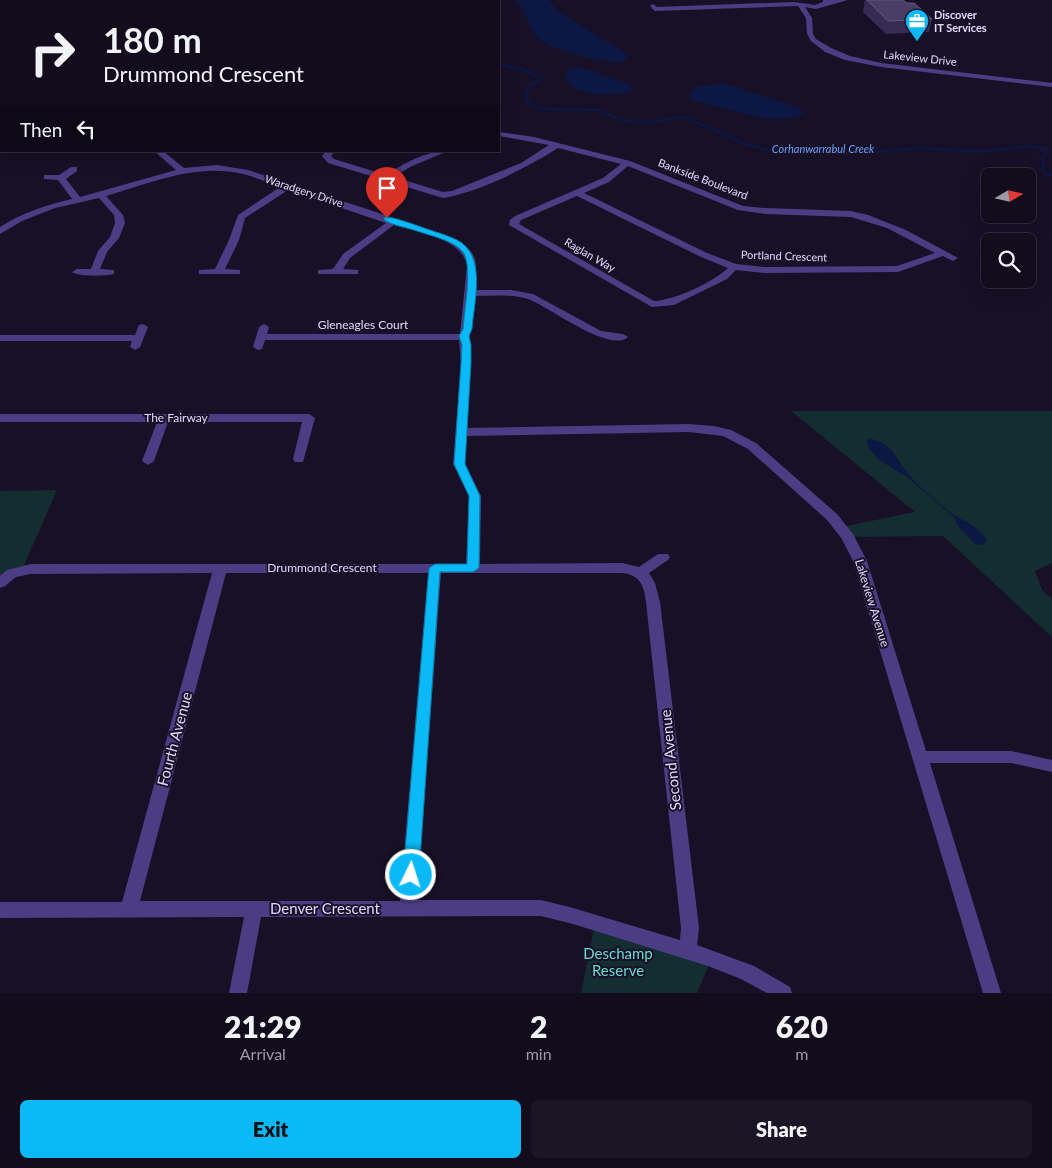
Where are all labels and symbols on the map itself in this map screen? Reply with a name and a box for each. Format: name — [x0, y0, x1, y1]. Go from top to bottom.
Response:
office icon: Discover IT Services — [904, 8, 930, 42]
place label: Discover IT Services — [934, 8, 987, 34]
street label: Lakeview Drive — [883, 47, 958, 68]
water label: Corhanwarrabul Creek — [772, 142, 875, 155]
street label: Bankside Boulevard — [656, 155, 750, 202]
pin — [366, 167, 408, 218]
north arrow — [981, 168, 1036, 222]
street label: Waradgery Drive — [263, 172, 345, 209]
street label: Raglan Way — [562, 235, 618, 275]
street label: Portland Crescent — [741, 247, 827, 264]
street label: Gleneagles Court — [318, 317, 409, 332]
street label: The Fairway — [144, 410, 209, 425]
street label: Lakeview Avenue — [852, 557, 893, 649]
street label: Drummond Crescent — [267, 560, 377, 575]
street label: Fourth Avenue — [153, 690, 195, 788]
street label: Second Avenue — [656, 709, 684, 811]
position arrow — [384, 848, 436, 900]
street label: Denver Crescent — [270, 899, 381, 917]
park label: Deschamp Reserve — [583, 944, 653, 979]

